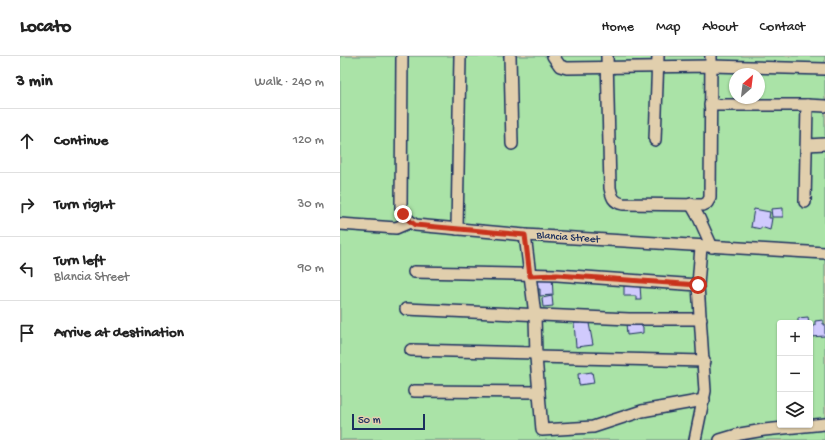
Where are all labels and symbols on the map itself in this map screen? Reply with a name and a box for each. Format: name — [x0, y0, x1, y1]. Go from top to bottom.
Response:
north arrow — [729, 68, 765, 104]
route end — [394, 205, 412, 223]
street label: Blancia Street — [535, 230, 602, 246]
route start — [689, 276, 707, 294]
scale bar — [352, 412, 425, 431]

